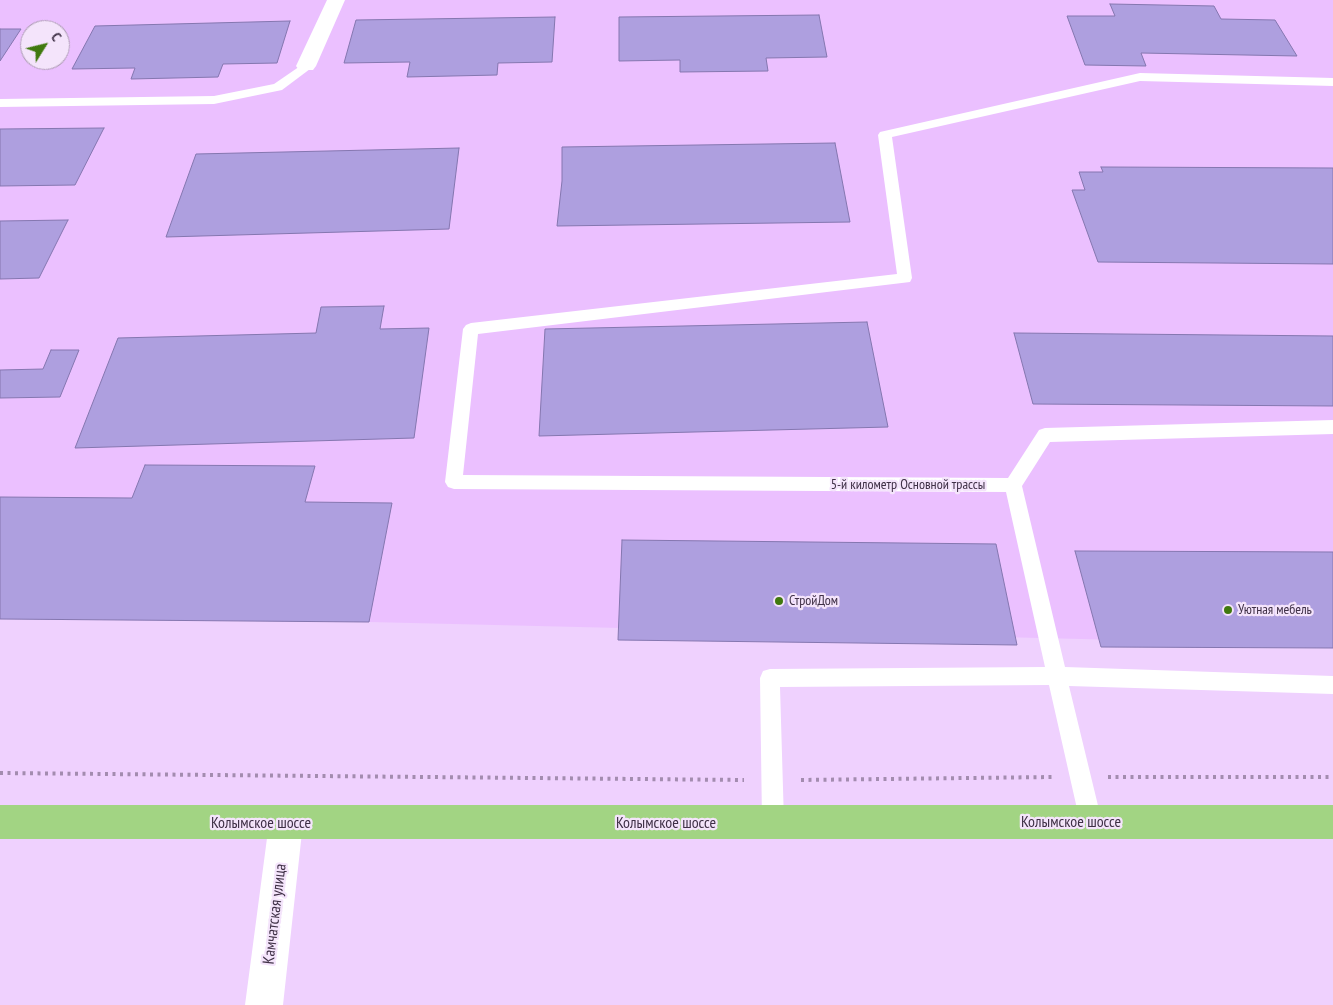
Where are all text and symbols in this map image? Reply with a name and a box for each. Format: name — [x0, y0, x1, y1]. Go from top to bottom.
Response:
north arrow — [20, 20, 70, 70]
text: С — [47, 29, 65, 45]
street label: 5-й километр Основной трассы — [831, 477, 985, 493]
place label: СтройДом — [789, 593, 838, 609]
marker: СтройДом — [773, 595, 785, 607]
place label: Уютная мебель — [1238, 602, 1312, 618]
marker: Уютная мебель — [1222, 604, 1234, 616]
street label: Колымское шоссе — [1021, 812, 1121, 832]
street label: Колымское шоссе — [211, 813, 311, 833]
street label: Колымское шоссе — [616, 813, 716, 833]
street label: Камчатская улица — [259, 863, 291, 965]

